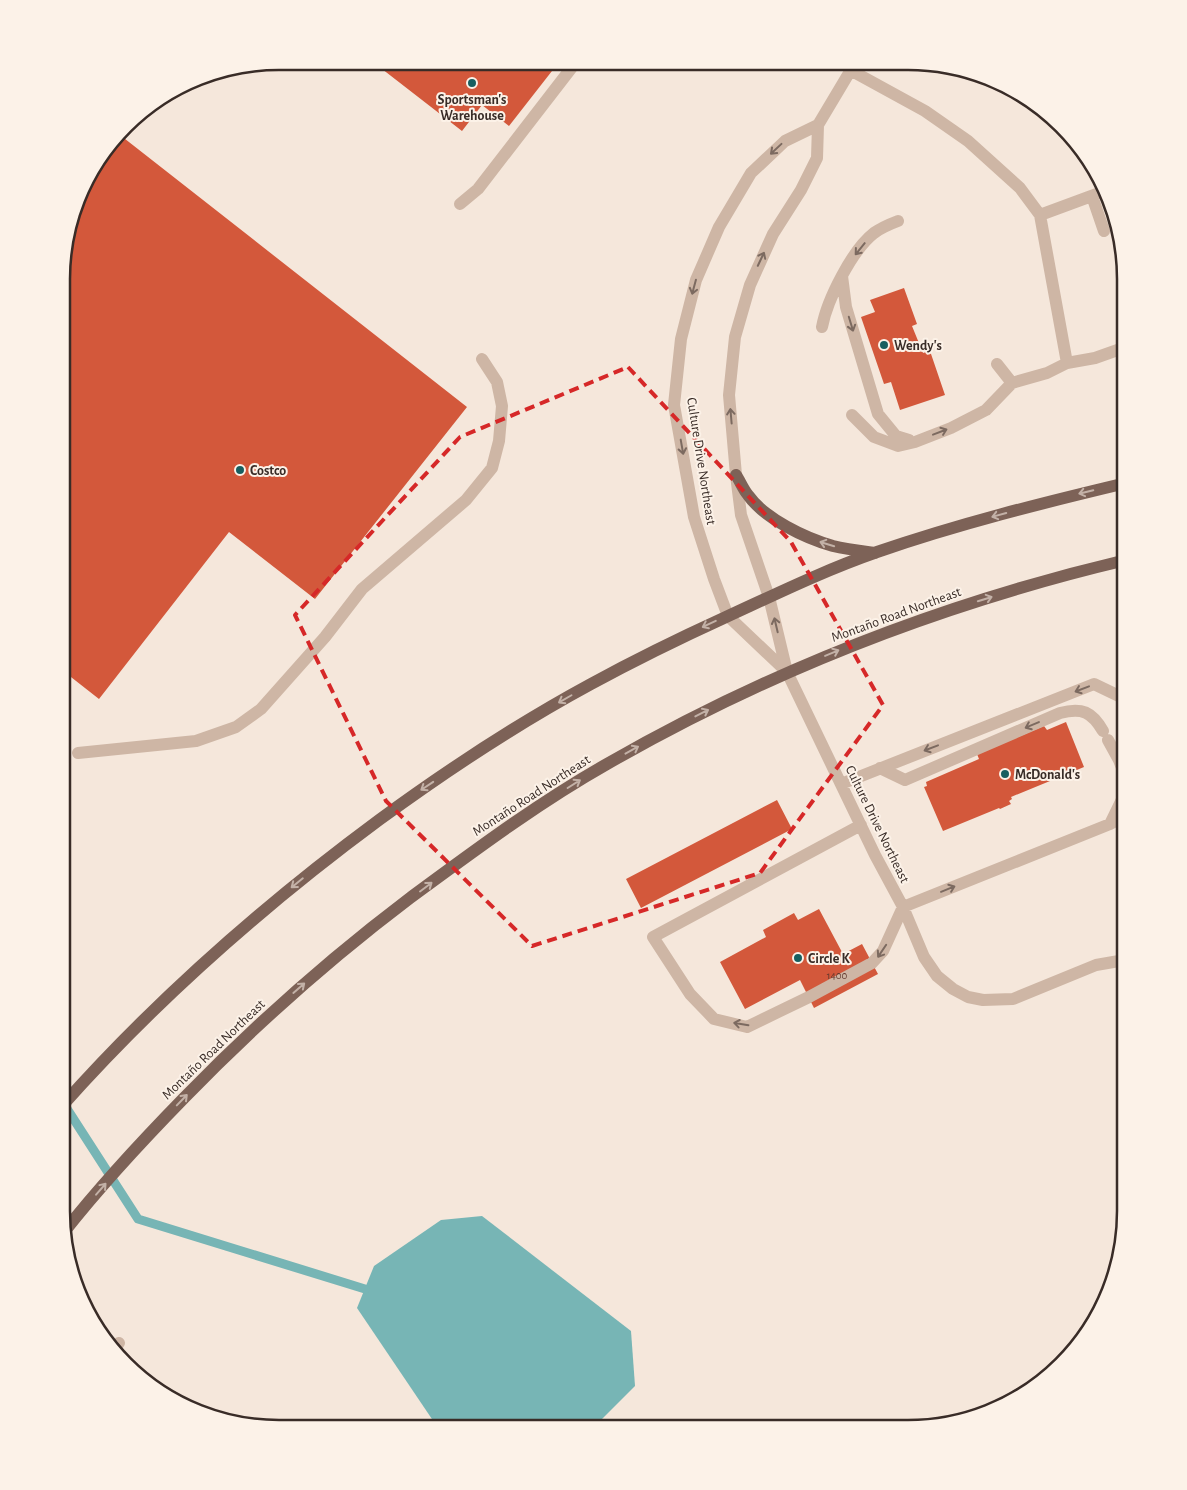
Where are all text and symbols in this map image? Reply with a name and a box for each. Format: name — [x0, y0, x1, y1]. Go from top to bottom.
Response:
marker: Sportsman's Warehouse — [466, 77, 478, 89]
place label: Sportsman's Warehouse — [438, 93, 506, 123]
one-way arrow — [771, 143, 783, 155]
one-way arrow — [854, 243, 865, 256]
one-way arrow — [757, 252, 767, 267]
one-way arrow — [689, 279, 698, 295]
one-way arrow — [846, 316, 856, 332]
marker: Wendy's — [878, 339, 890, 351]
place label: Wendy's — [894, 339, 942, 353]
street label: Culture Drive Northeast — [684, 396, 718, 526]
one-way arrow — [726, 408, 735, 424]
one-way arrow — [933, 427, 948, 436]
one-way arrow — [677, 439, 687, 455]
marker: Costco — [234, 464, 246, 476]
place label: Costco — [250, 464, 286, 478]
one-way arrow — [1078, 488, 1094, 498]
one-way arrow — [991, 510, 1007, 520]
one-way arrow — [819, 538, 835, 548]
street label: Montaño Road Northeast — [830, 585, 964, 645]
one-way arrow — [977, 593, 993, 603]
one-way arrow — [771, 617, 780, 633]
one-way arrow — [702, 620, 717, 630]
one-way arrow — [824, 648, 839, 658]
one-way arrow — [1075, 685, 1090, 694]
one-way arrow — [557, 694, 572, 704]
one-way arrow — [694, 708, 709, 717]
one-way arrow — [1025, 721, 1040, 731]
one-way arrow — [924, 744, 939, 754]
one-way arrow — [624, 745, 639, 755]
street label: Montaño Road Northeast — [470, 752, 593, 839]
street label: Culture Drive Northeast — [843, 764, 912, 886]
marker: McDonald's — [999, 768, 1011, 780]
place label: McDonald's — [1015, 768, 1080, 782]
one-way arrow — [567, 779, 581, 789]
one-way arrow — [421, 781, 435, 791]
one-way arrow — [291, 877, 304, 888]
one-way arrow — [419, 881, 432, 892]
one-way arrow — [940, 884, 955, 893]
one-way arrow — [876, 944, 887, 958]
marker: Circle K — [792, 952, 804, 964]
place label: Circle K — [808, 952, 851, 966]
house number: 1400 — [827, 970, 848, 981]
one-way arrow — [293, 982, 306, 994]
street label: Montaño Road Northeast — [160, 997, 268, 1102]
one-way arrow — [733, 1019, 749, 1029]
one-way arrow — [176, 1094, 188, 1106]
one-way arrow — [95, 1182, 107, 1195]

